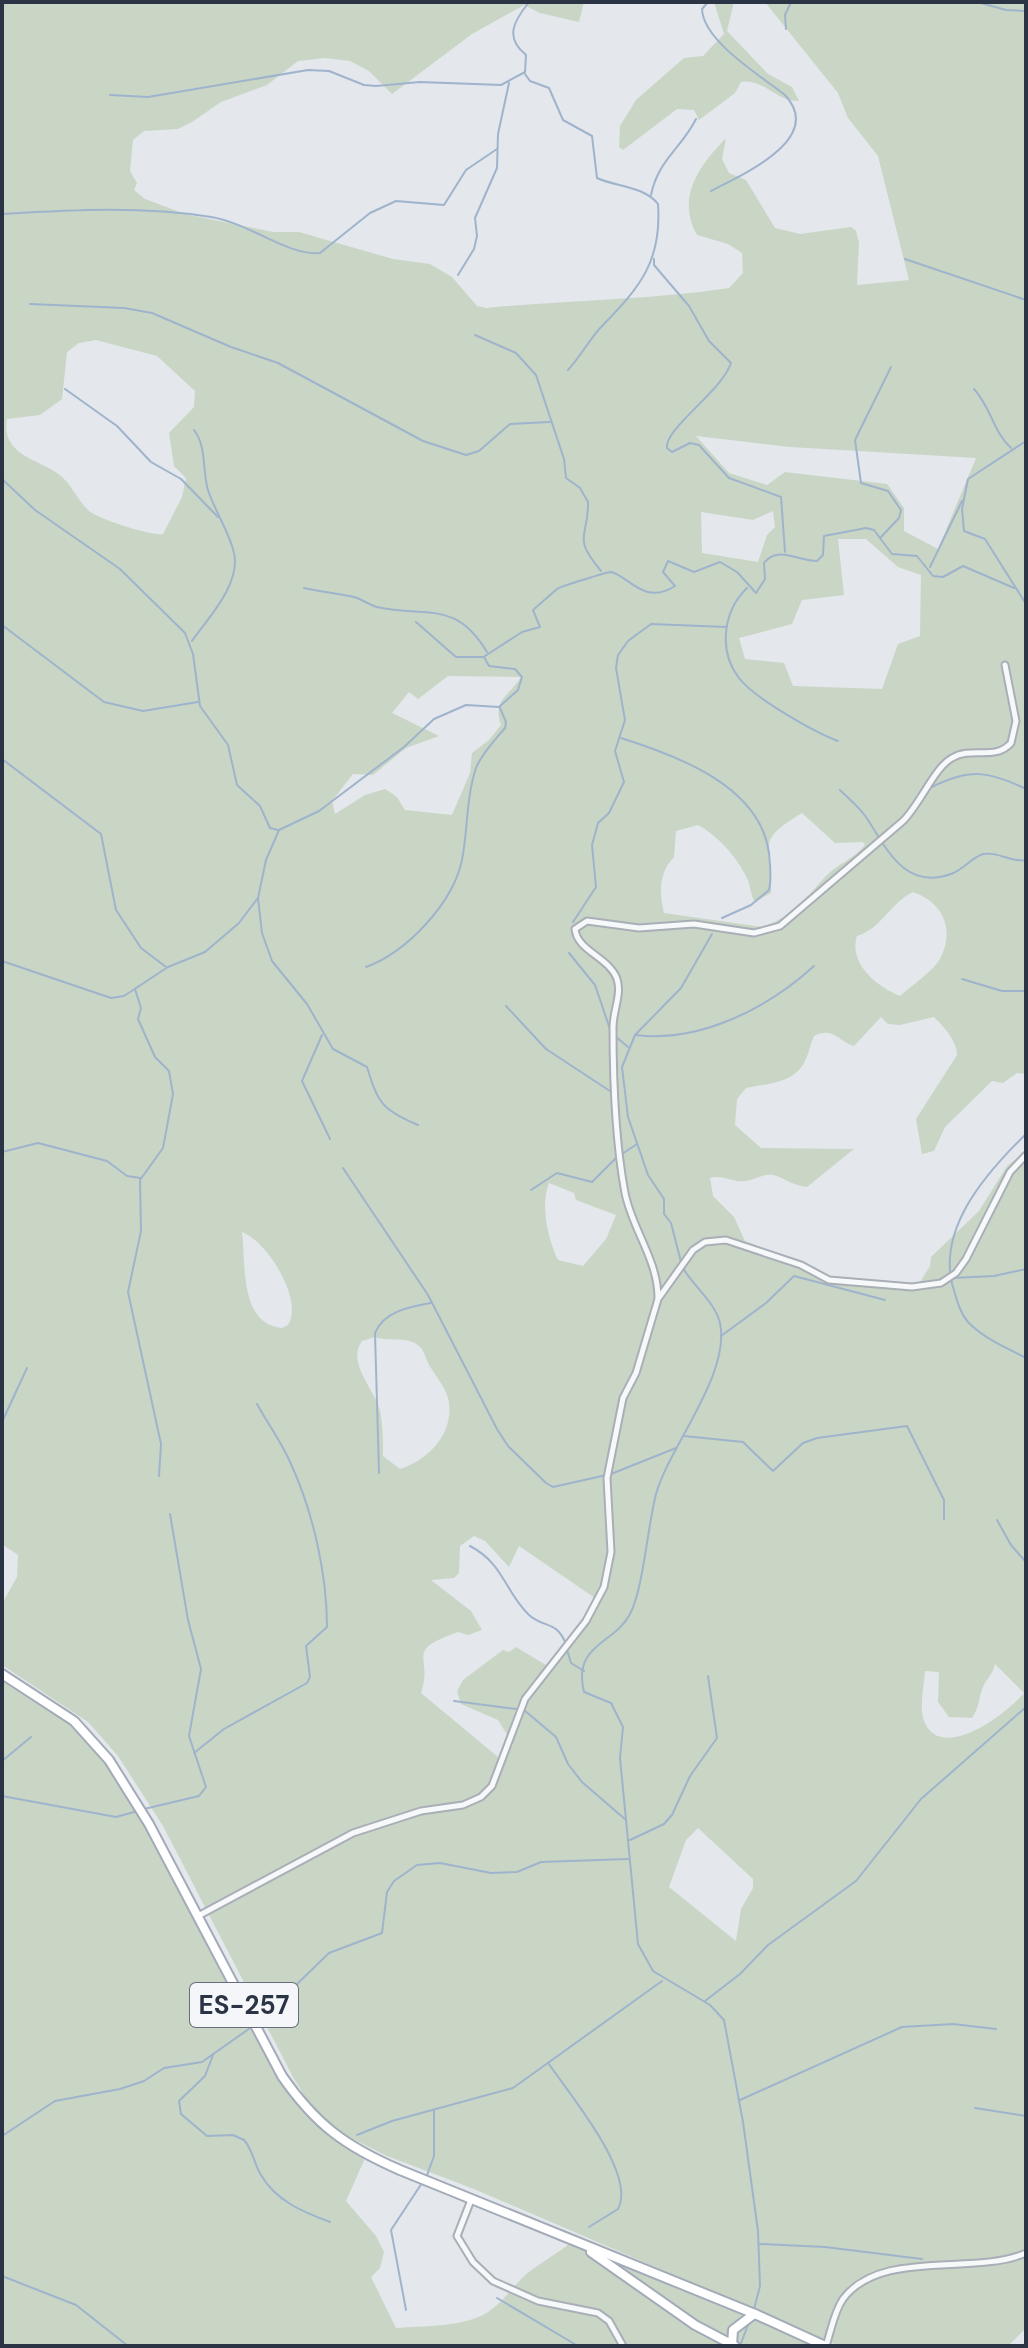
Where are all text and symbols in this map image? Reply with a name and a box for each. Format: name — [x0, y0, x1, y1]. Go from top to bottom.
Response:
road number: ES-257 — [190, 1983, 298, 2027]

